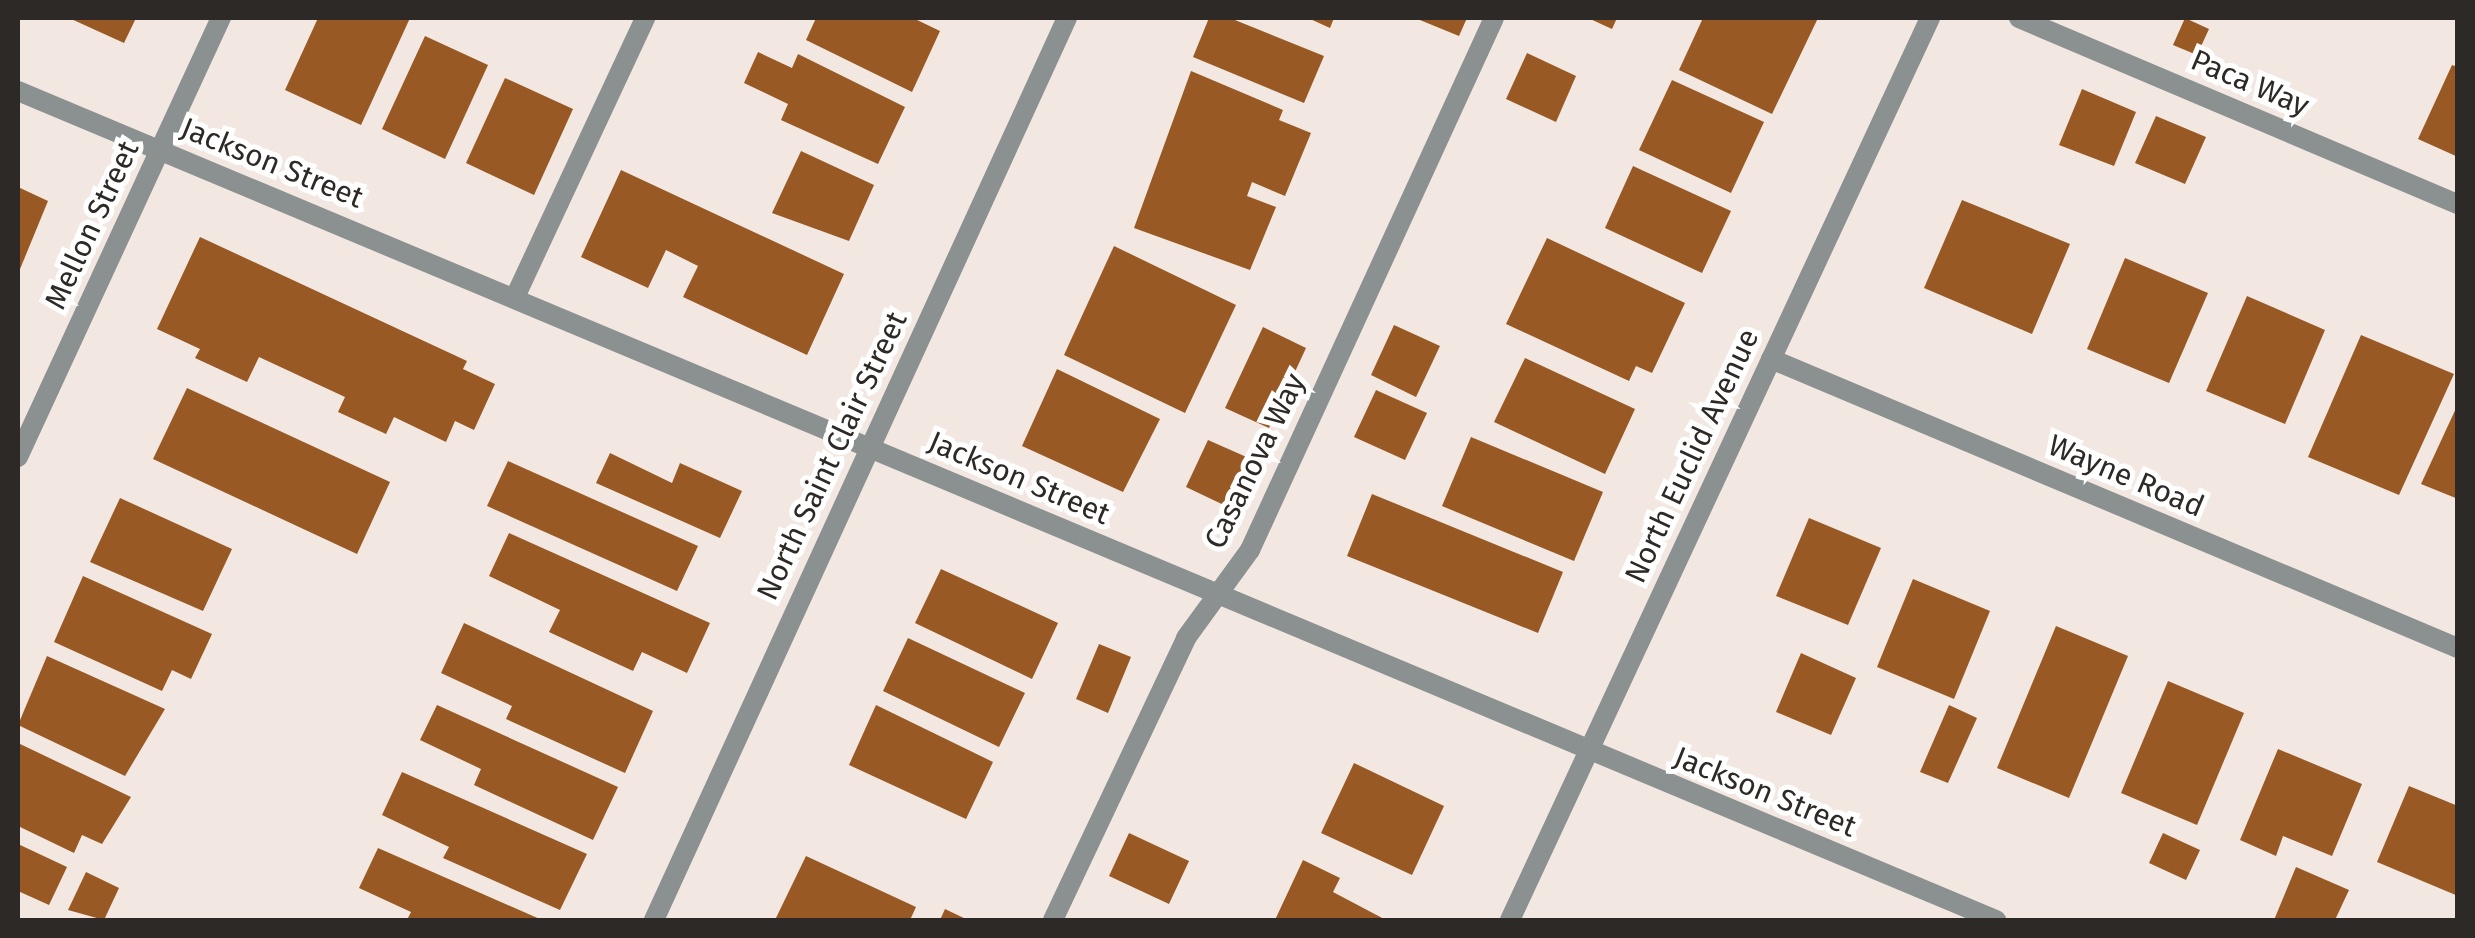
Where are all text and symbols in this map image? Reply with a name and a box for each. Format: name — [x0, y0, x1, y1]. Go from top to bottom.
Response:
street label: Paca Way — [2185, 42, 2315, 124]
street label: Jackson Street — [176, 110, 368, 216]
street label: Mellon Street — [37, 135, 147, 315]
street label: North Saint Clair Street — [749, 306, 915, 606]
street label: North Euclid Avenue — [1617, 323, 1767, 589]
street label: Casanova Way — [1197, 367, 1313, 555]
street label: Jackson Street — [923, 424, 1115, 532]
street label: Wayne Road — [2043, 427, 2209, 525]
street label: Jackson Street — [1669, 739, 1861, 845]

